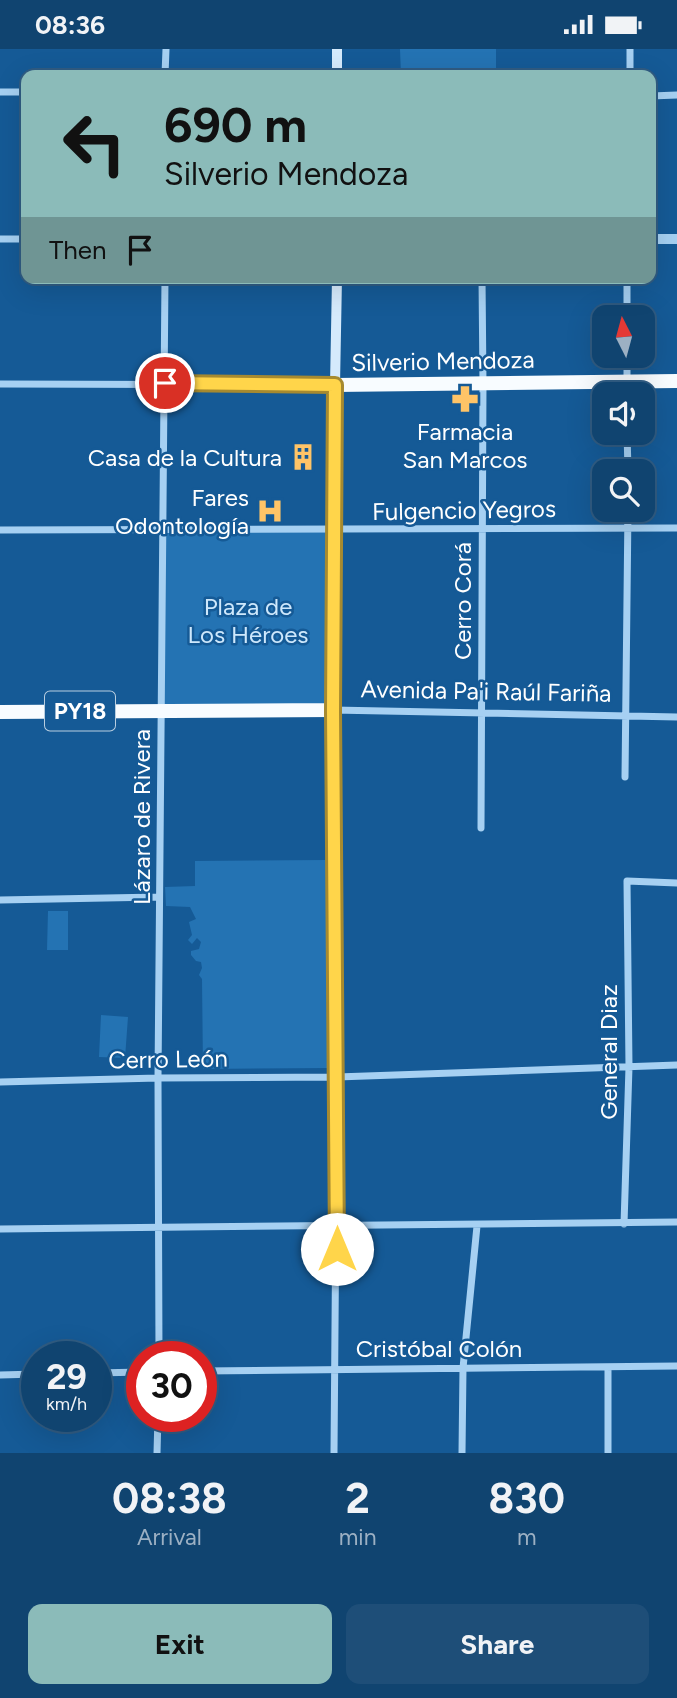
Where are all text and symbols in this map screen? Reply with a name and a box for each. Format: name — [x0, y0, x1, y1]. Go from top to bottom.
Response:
text: 08:36 — [35, 9, 105, 41]
text: 690 m — [164, 95, 307, 154]
icon: left — [49, 98, 140, 189]
text: Silverio Mendoza — [164, 155, 408, 193]
icon: arrive — [121, 231, 159, 269]
text: Then — [49, 234, 107, 266]
north arrow — [592, 305, 654, 367]
map controls — [592, 305, 655, 522]
street label: Silverio Mendoza — [351, 345, 535, 377]
pin — [135, 353, 195, 413]
icon: arrive — [146, 364, 184, 402]
button: sound — [592, 382, 655, 445]
pharmacy icon: Farmacia San Marcos — [450, 384, 480, 414]
place label: Farmacia San Marcos — [402, 417, 528, 474]
building icon: Casa de la Cultura — [288, 442, 318, 472]
place label: Casa de la Cultura — [88, 443, 282, 472]
button: search — [592, 459, 655, 522]
place label: Fares Odontología — [115, 483, 249, 540]
street label: Fulgencio Yegros — [372, 494, 556, 526]
hospital icon: Fares Odontología — [255, 496, 285, 526]
street label: Cerro Corá — [448, 542, 477, 660]
park label: Plaza de Los Héroes — [188, 592, 308, 649]
street label: Avenida Pa'i Raúl Fariña — [360, 674, 612, 708]
road number: PY18 — [45, 691, 115, 731]
street label: Lázaro de Rivera — [127, 729, 156, 905]
street label: General Diaz — [594, 984, 623, 1120]
street label: Cerro León — [108, 1043, 228, 1075]
position arrow — [300, 1212, 374, 1286]
street label: Cristóbal Colón — [356, 1334, 522, 1363]
speed limit sign: 30 — [126, 1341, 217, 1432]
text: 29 — [46, 1356, 87, 1398]
text: km/h — [46, 1393, 87, 1415]
text: 08:38 — [112, 1473, 227, 1524]
text: 2 — [345, 1473, 370, 1524]
text: 830 — [489, 1473, 565, 1524]
text: Arrival — [137, 1523, 202, 1551]
text: min — [339, 1523, 377, 1551]
text: m — [517, 1523, 537, 1551]
button: Exit — [28, 1604, 332, 1684]
button: Share — [346, 1604, 649, 1684]

